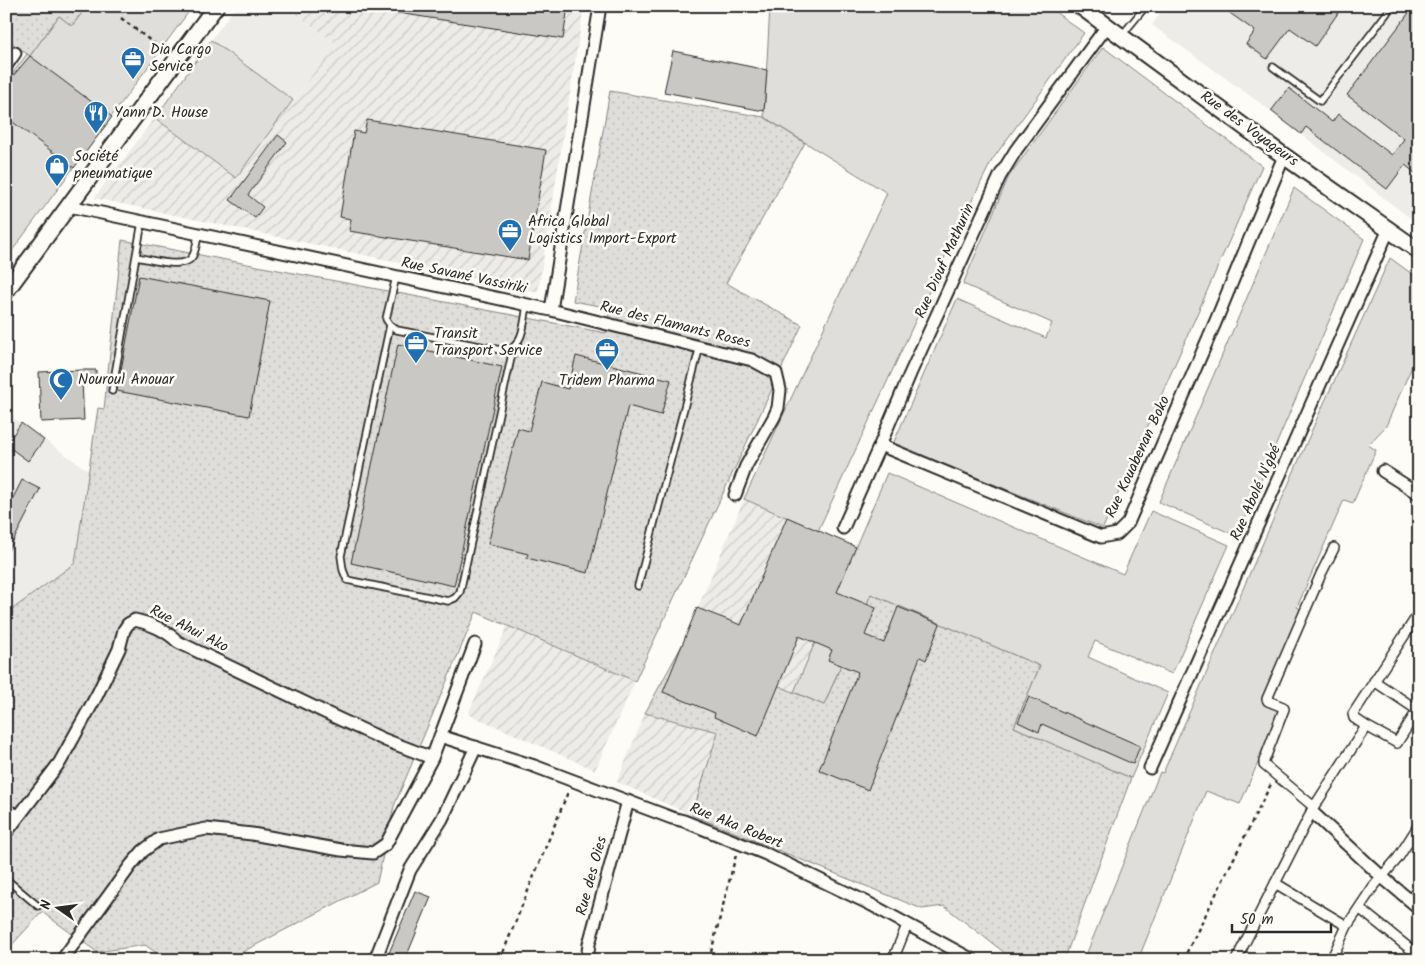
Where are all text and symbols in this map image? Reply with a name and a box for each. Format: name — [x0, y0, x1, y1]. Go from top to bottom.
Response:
place label: Dia Cargo Service — [150, 38, 211, 79]
office icon: Dia Cargo Service — [120, 46, 146, 80]
street label: Rue des Voyageurs — [1195, 85, 1304, 173]
restaurant icon: Yann D. House — [83, 100, 109, 134]
place label: Yann D. House — [114, 101, 208, 125]
place label: Société pneumatique — [73, 145, 153, 186]
shop icon: Société pneumatique — [44, 153, 70, 187]
street label: Rue Diouf Mathurin — [909, 199, 981, 323]
place label: Africa Global Logistics Import-Export — [528, 210, 677, 251]
office icon: Africa Global Logistics Import-Export — [497, 218, 523, 252]
street label: Rue Savané Vassiriki — [399, 251, 531, 301]
street label: Rue des Flamants Roses — [597, 295, 753, 355]
place label: Transit Transport Service — [434, 322, 542, 363]
office icon: Transit Transport Service — [403, 330, 429, 364]
office icon: Tridem Pharma — [594, 337, 620, 371]
mosque icon: Nouroul Anouar — [48, 367, 74, 401]
place label: Nouroul Anouar — [78, 368, 175, 392]
place label: Tridem Pharma — [559, 369, 655, 393]
street label: Rue Kouabenan Boko — [1099, 392, 1177, 522]
street label: Rue Abolé N'gbé — [1224, 440, 1288, 545]
street label: Rue Ahui Ako — [145, 599, 233, 659]
street label: Rue Aka Robert — [686, 796, 787, 856]
street label: Rue des Oies — [570, 833, 614, 918]
north arrow — [32, 884, 82, 934]
text: N — [35, 898, 58, 912]
scale bar — [1232, 901, 1331, 933]
text: 50 m — [1240, 908, 1274, 932]

